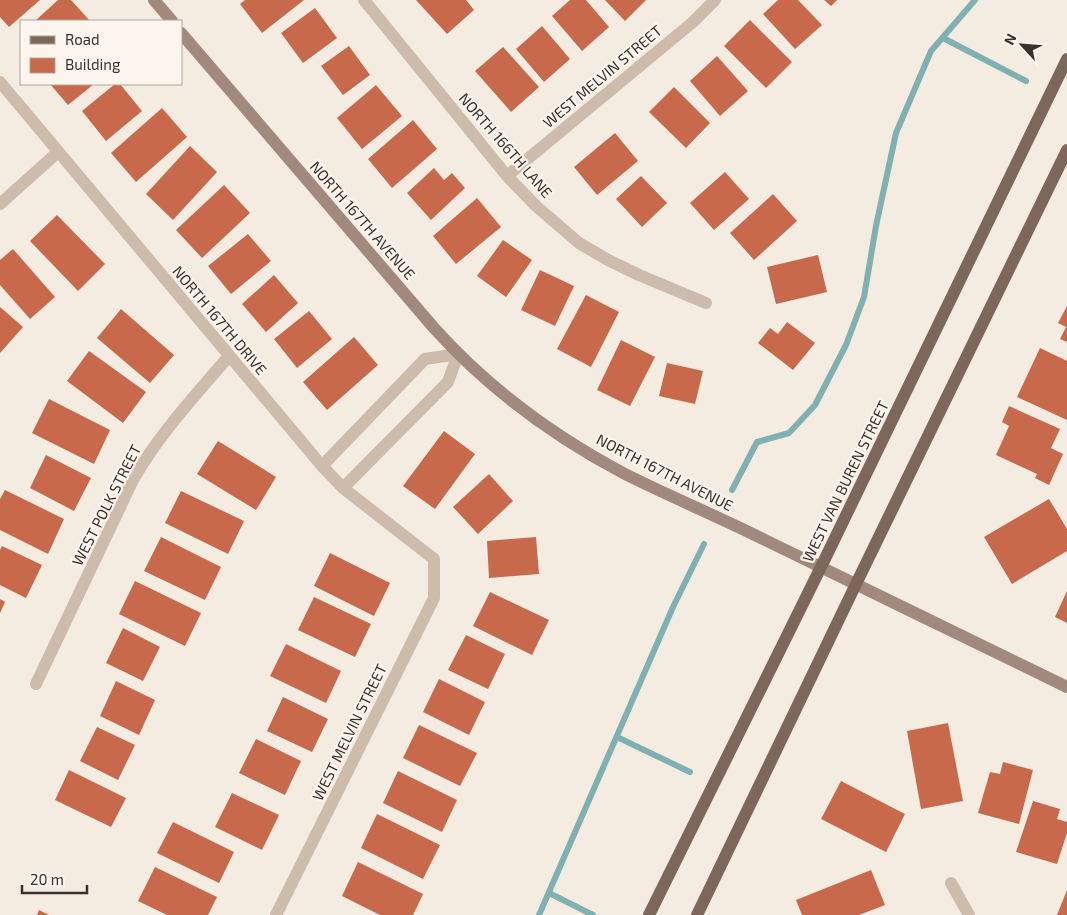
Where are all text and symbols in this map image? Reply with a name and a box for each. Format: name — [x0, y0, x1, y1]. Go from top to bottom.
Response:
legend — [20, 20, 182, 85]
north arrow — [997, 20, 1047, 70]
street label: WEST MELVIN STREET — [539, 21, 665, 131]
text: Road — [65, 30, 100, 48]
text: N — [1000, 31, 1020, 47]
text: Building — [65, 55, 121, 73]
street label: NORTH 166TH LANE — [456, 89, 556, 201]
street label: NORTH 167TH AVENUE — [307, 157, 419, 283]
street label: NORTH 167TH DRIVE — [169, 262, 271, 378]
street label: WEST VAN BUREN STREET — [798, 397, 892, 565]
street label: NORTH 167TH AVENUE — [594, 430, 736, 514]
street label: WEST POLK STREET — [68, 441, 144, 568]
street label: WEST MELVIN STREET — [308, 661, 390, 803]
scale bar — [22, 862, 88, 894]
text: 20 m — [30, 870, 64, 888]

